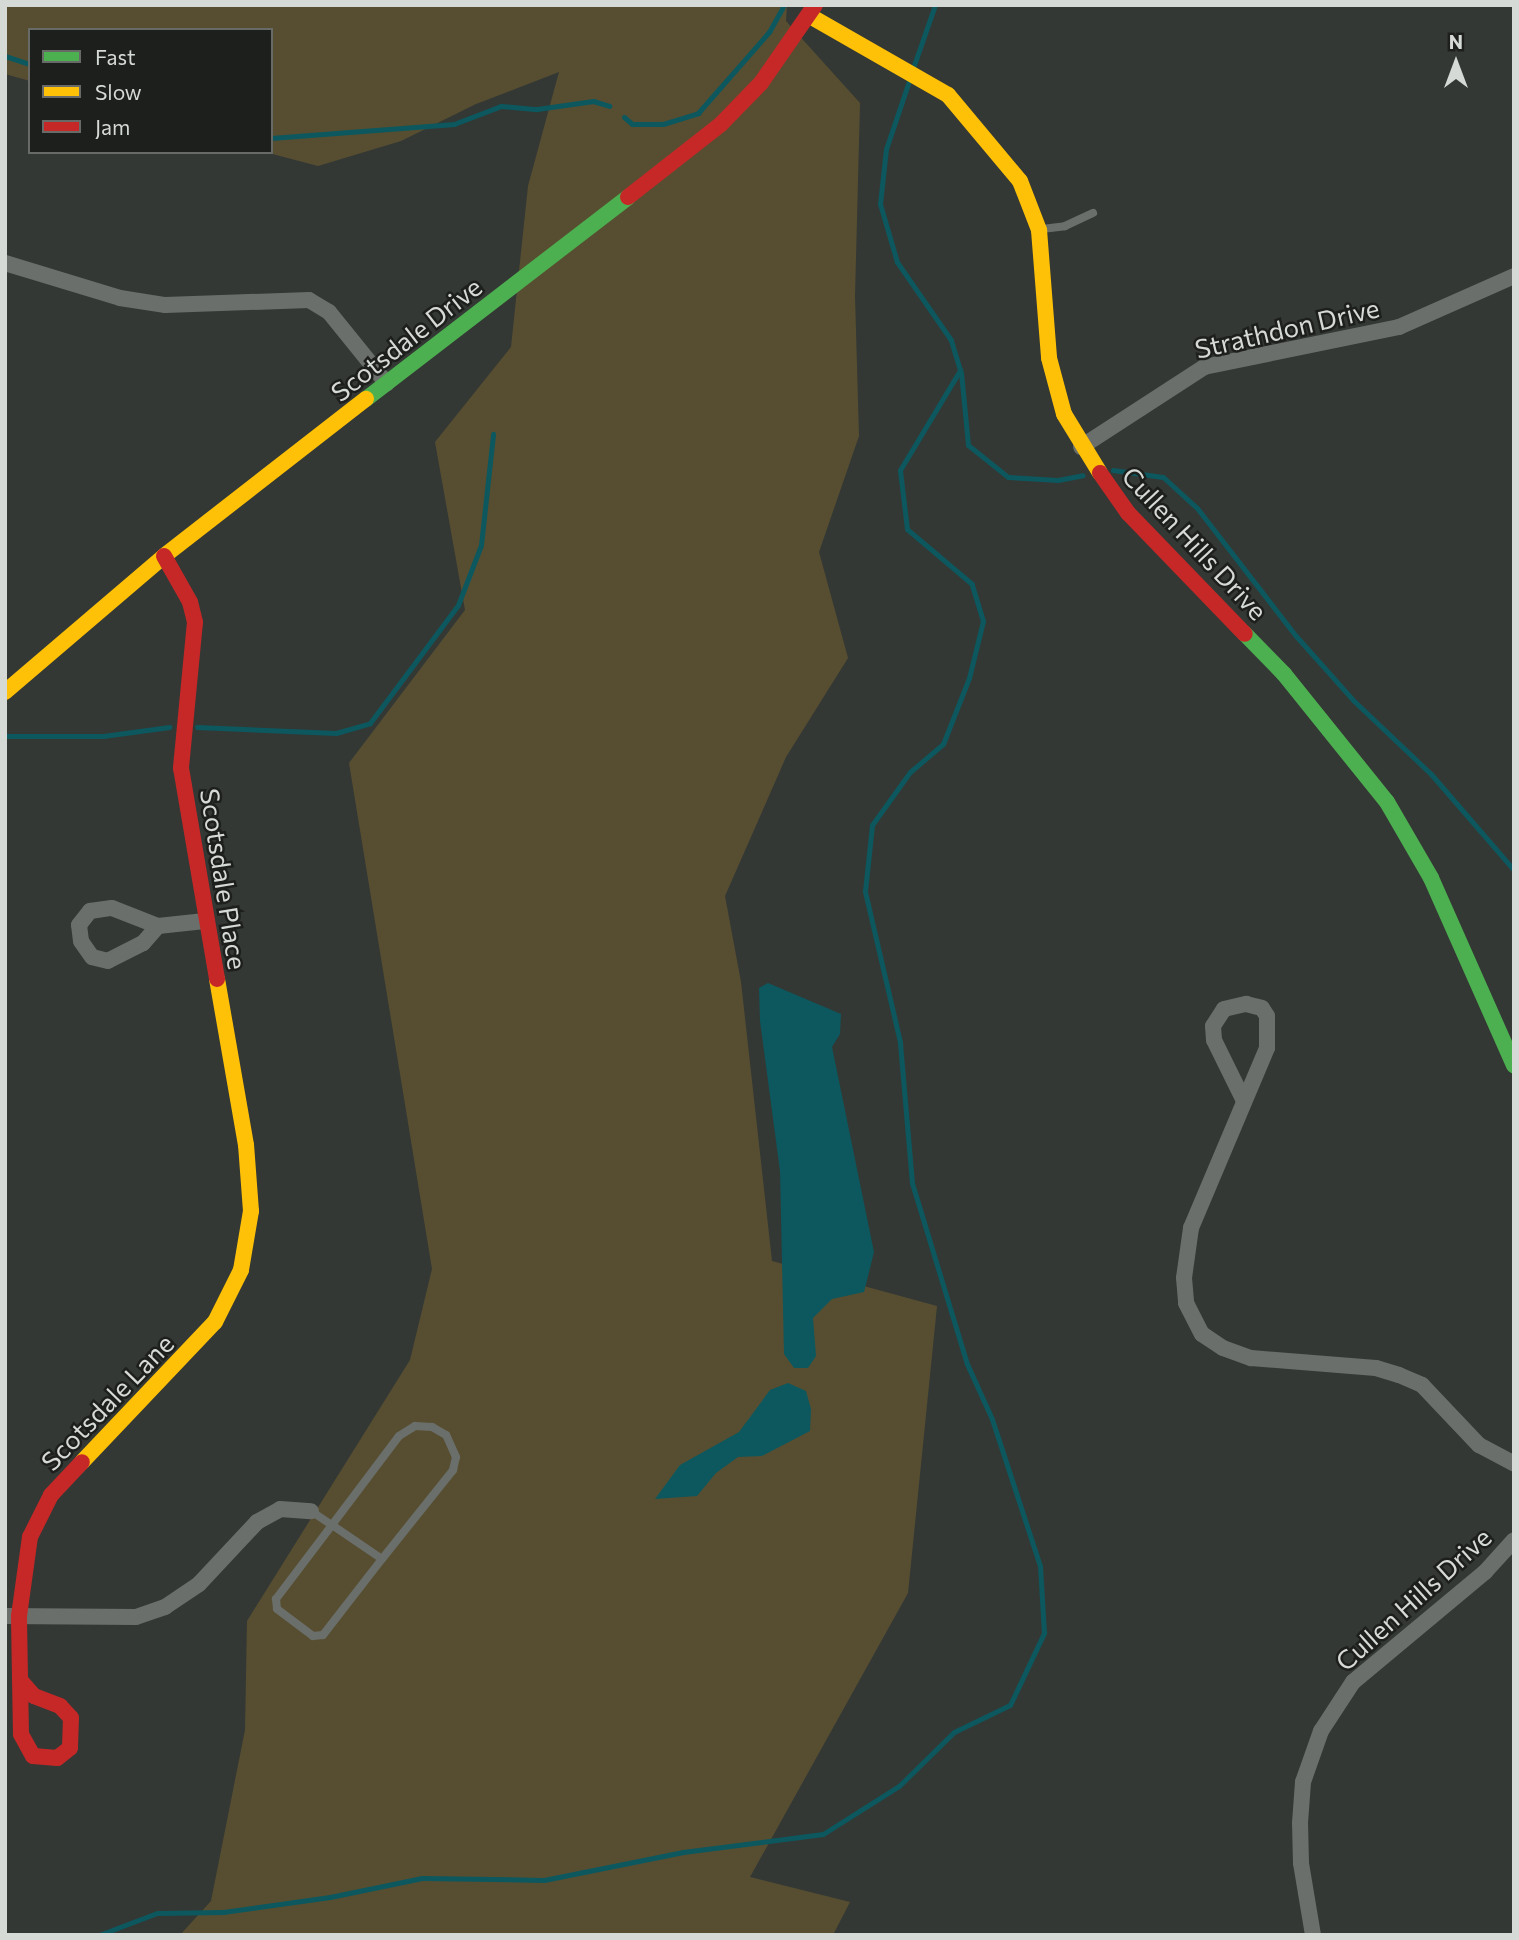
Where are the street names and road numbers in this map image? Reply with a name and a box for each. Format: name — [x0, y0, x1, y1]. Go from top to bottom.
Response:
street label: Scotsdale Drive — [324, 270, 488, 408]
street label: Strathdon Drive — [1192, 292, 1382, 364]
street label: Cullen Hills Drive — [1116, 460, 1274, 626]
street label: Scotsdale Place — [194, 786, 254, 972]
street label: Scotsdale Lane — [34, 1328, 180, 1476]
street label: Cullen Hills Drive — [1329, 1521, 1497, 1677]

